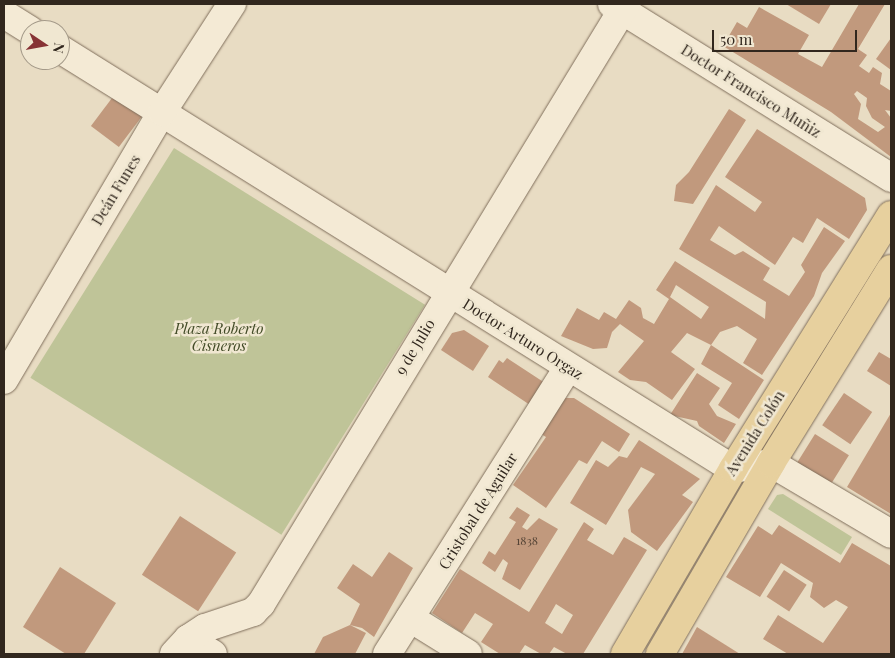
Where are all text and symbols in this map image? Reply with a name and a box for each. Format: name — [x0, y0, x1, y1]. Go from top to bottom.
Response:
north arrow — [20, 20, 70, 70]
scale bar — [715, 20, 860, 52]
text: 50 m — [720, 29, 752, 49]
text: N — [49, 41, 70, 55]
street label: Doctor Francisco Muñiz — [678, 41, 824, 141]
street label: Deán Funes — [88, 151, 144, 229]
street label: Doctor Arturo Orgaz — [459, 295, 587, 383]
street label: 9 de Julio — [391, 316, 439, 378]
park label: Plaza Roberto Cisneros — [174, 319, 264, 354]
street label: Avenida Colón — [722, 387, 788, 479]
street label: Cristobal de Aguilar — [435, 449, 521, 573]
house number: 1838 — [516, 534, 538, 548]

